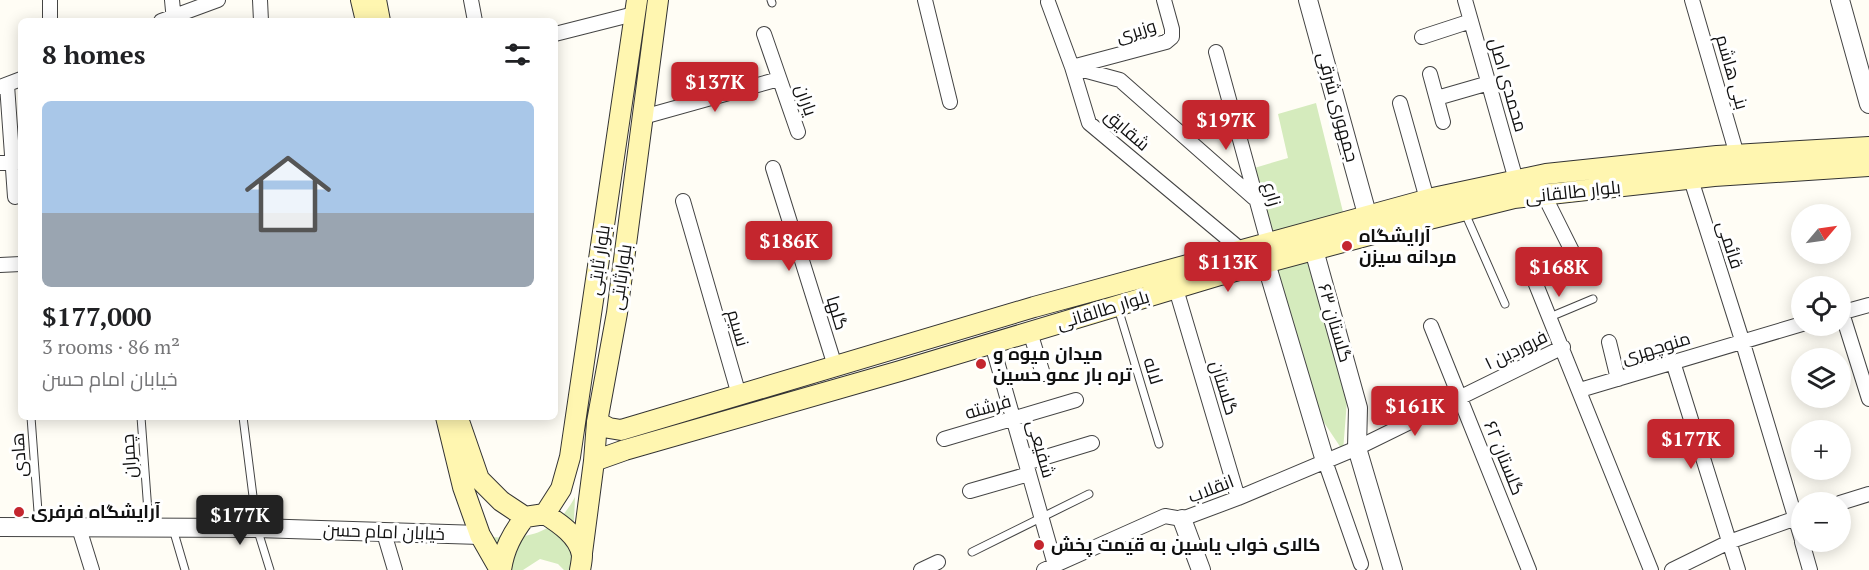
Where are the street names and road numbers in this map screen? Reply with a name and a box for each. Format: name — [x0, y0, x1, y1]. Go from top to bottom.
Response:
street label: وزیری — [1113, 13, 1159, 47]
street label: بنی هاشم — [1710, 32, 1755, 112]
street label: محمدی اصل — [1484, 35, 1534, 135]
street label: جمهوری شرقی — [1313, 49, 1365, 164]
street label: یاران — [790, 81, 824, 119]
street label: شقایق — [1099, 103, 1155, 156]
street label: بلوار طالقانی — [1524, 174, 1622, 208]
street label: زارع — [1257, 179, 1288, 209]
street label: قائمی — [1712, 218, 1750, 272]
street label: بلوار ثابتی — [581, 223, 615, 297]
street label: بلوارثابتی — [604, 242, 637, 311]
street label: گلستان ۶۳ — [1313, 281, 1359, 365]
street label: بلوار طالقانی — [1053, 284, 1152, 335]
street label: گلها — [821, 293, 855, 333]
street label: نسیم — [721, 306, 756, 349]
street label: فروردین ۱ — [1480, 324, 1551, 375]
street label: منوچهری — [1618, 325, 1693, 370]
street label: لاله — [1139, 354, 1169, 387]
street label: گلستان — [1205, 358, 1245, 418]
street label: فرشته — [962, 388, 1014, 424]
street label: شفیعی — [1022, 417, 1062, 480]
street label: گلستان ۶۲ — [1479, 417, 1531, 498]
street label: هادی — [4, 432, 32, 478]
street label: چمران — [114, 433, 143, 479]
street label: انقلاب — [1184, 468, 1237, 508]
street label: خیابان امام حسن — [323, 517, 445, 546]

